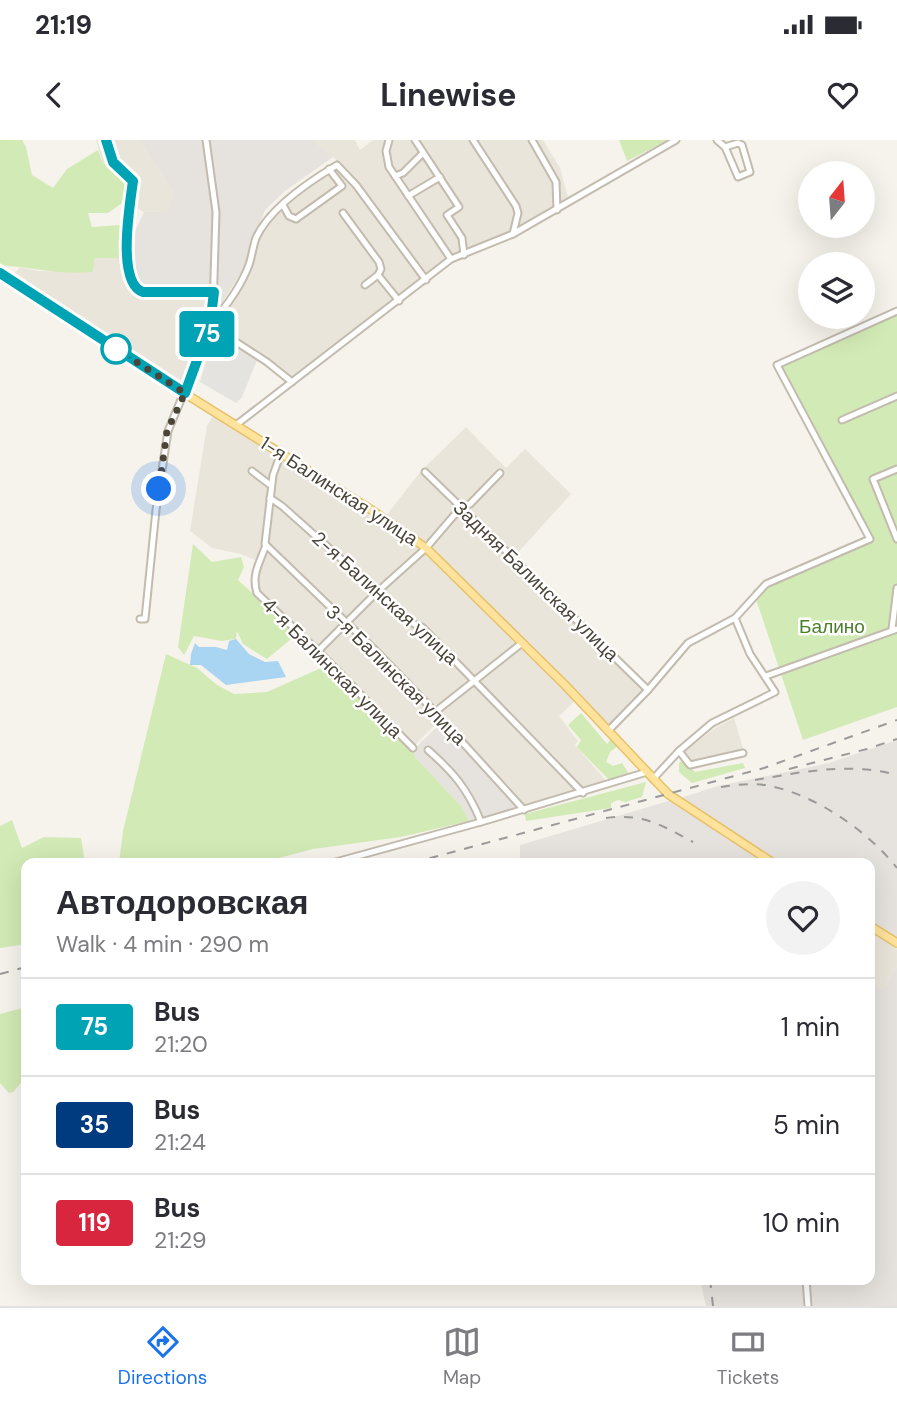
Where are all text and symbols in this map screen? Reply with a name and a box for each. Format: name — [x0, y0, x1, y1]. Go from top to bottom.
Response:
text: 21:19 — [35, 8, 92, 42]
text: Linewise — [380, 74, 517, 116]
icon: back — [35, 76, 73, 114]
icon: heart — [824, 76, 862, 114]
north arrow — [798, 161, 875, 238]
map controls — [798, 161, 875, 329]
button: layers — [798, 252, 875, 329]
line badge: 75 — [176, 311, 238, 357]
text: 75 — [193, 318, 221, 349]
unlabelled marker — [101, 334, 131, 364]
street label: 1-я Балинская улица — [255, 431, 423, 552]
your location — [141, 471, 176, 506]
street label: Задняя Балинская улица — [448, 495, 624, 667]
street label: 2-я Балинская улица — [307, 526, 464, 671]
street label: 4-я Балинская улица — [256, 592, 408, 744]
street label: 3-я Балинская улица — [321, 600, 472, 751]
park label: Балино — [799, 614, 865, 639]
text: Автодоровская — [56, 881, 309, 924]
button: heart — [766, 881, 840, 955]
text: Walk · 4 min · 290 m — [56, 929, 269, 959]
text: Bus — [154, 995, 200, 1029]
text: 1 min — [781, 1010, 840, 1044]
text: 75 — [81, 1011, 108, 1042]
text: 21:20 — [154, 1029, 208, 1059]
text: Bus — [154, 1093, 200, 1127]
text: 5 min — [773, 1108, 840, 1142]
text: 35 — [80, 1109, 109, 1140]
text: 21:24 — [154, 1127, 206, 1157]
text: Bus — [154, 1191, 200, 1225]
text: 10 min — [763, 1206, 840, 1240]
text: 119 — [78, 1207, 111, 1238]
text: 21:29 — [154, 1225, 207, 1255]
tab: Directions — [118, 1323, 207, 1390]
tab: Map — [443, 1323, 481, 1390]
tab: Tickets — [717, 1323, 779, 1390]

